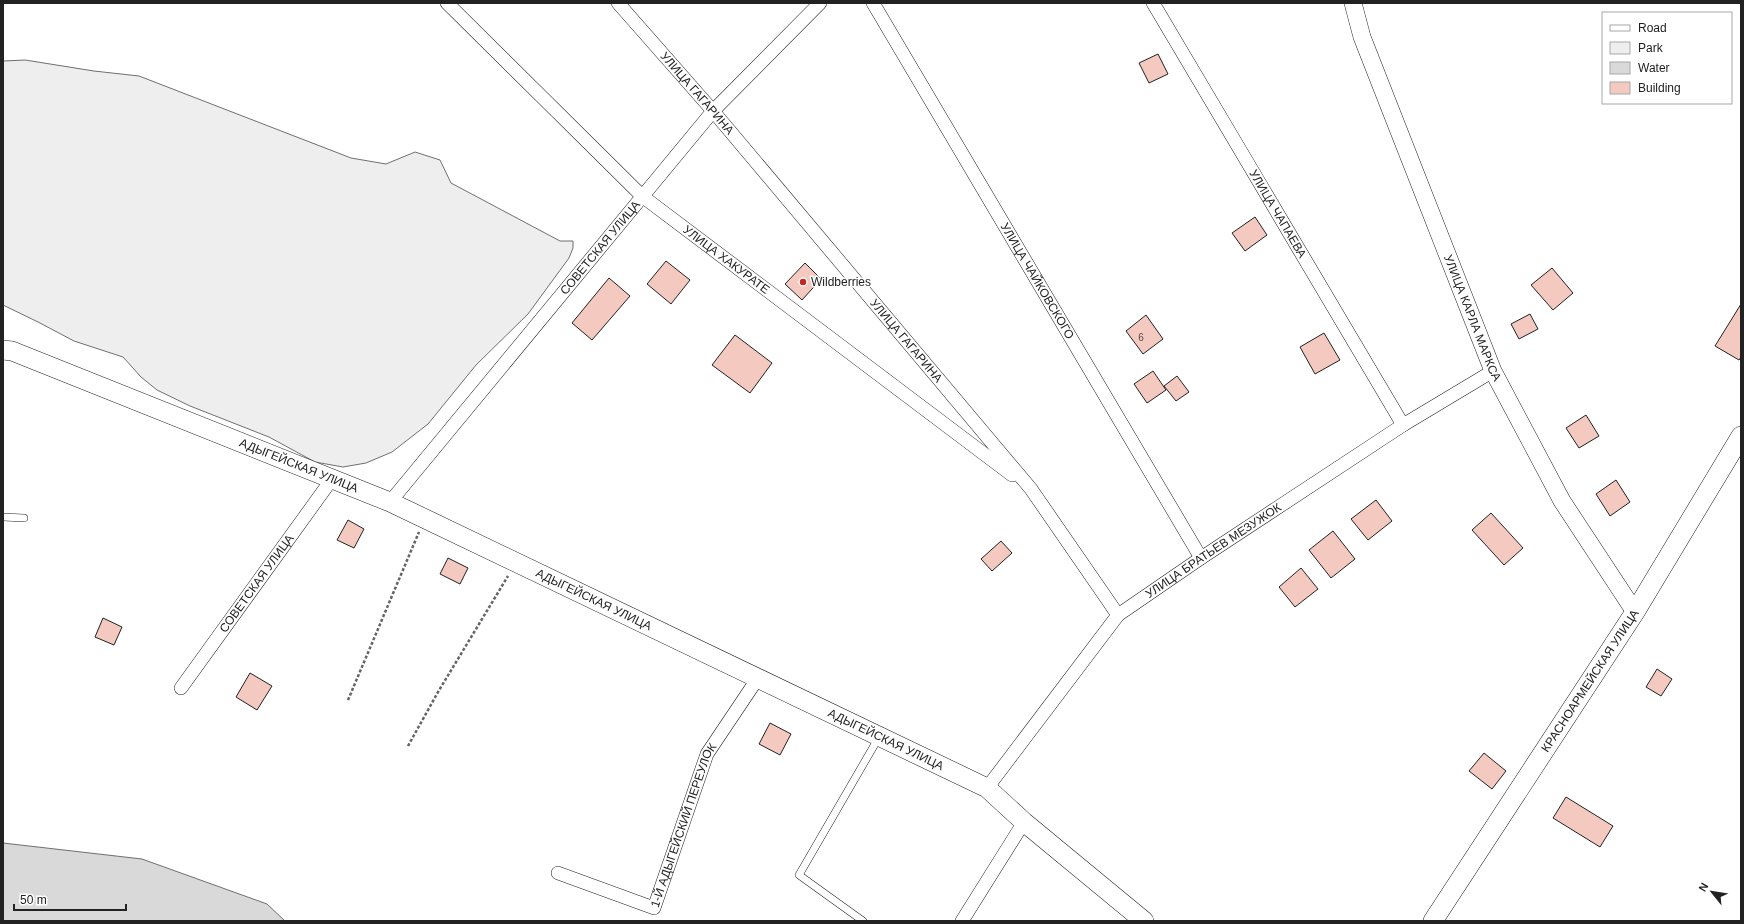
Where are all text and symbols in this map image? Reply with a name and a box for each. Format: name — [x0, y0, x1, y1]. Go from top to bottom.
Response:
legend — [1602, 12, 1732, 104]
text: Road — [1638, 21, 1667, 35]
text: Park — [1638, 41, 1664, 55]
street label: УЛИЦА ГАГАРИНА — [657, 49, 737, 137]
text: Water — [1638, 61, 1670, 75]
text: Building — [1638, 81, 1681, 95]
street label: УЛИЦА ЧАПАЕВА — [1246, 167, 1309, 260]
street label: СОВЕТСКАЯ УЛИЦА — [557, 198, 643, 297]
street label: УЛИЦА ЧАЙКОВСКОГО — [998, 220, 1077, 342]
street label: УЛИЦА ХАКУРАТЕ — [680, 223, 772, 297]
street label: УЛИЦА КАРЛА МАРКСА — [1441, 253, 1504, 384]
place label: Wildberries — [811, 275, 871, 289]
marker: Wildberries — [798, 277, 808, 287]
street label: УЛИЦА ГАГАРИНА — [867, 296, 945, 385]
house number: 6 — [1138, 332, 1144, 343]
street label: АДЫГЕЙСКАЯ УЛИЦА — [237, 436, 360, 496]
street label: УЛИЦА БРАТЬЕВ МЕЗУЖОК — [1143, 500, 1284, 601]
street label: СОВЕТСКАЯ УЛИЦА — [216, 532, 297, 635]
street label: АДЫГЕЙСКАЯ УЛИЦА — [534, 566, 654, 633]
street label: КРАСНОАРМЕЙСКАЯ УЛИЦА — [1538, 607, 1642, 755]
street label: АДЫГЕЙСКАЯ УЛИЦА — [826, 706, 946, 773]
street label: 1-Й АДЫГЕЙСКИЙ ПЕРЕУЛОК — [648, 740, 719, 909]
north arrow — [1692, 872, 1732, 912]
text: N — [1696, 881, 1711, 893]
scale bar — [14, 886, 126, 912]
text: 50 m — [20, 893, 47, 907]

